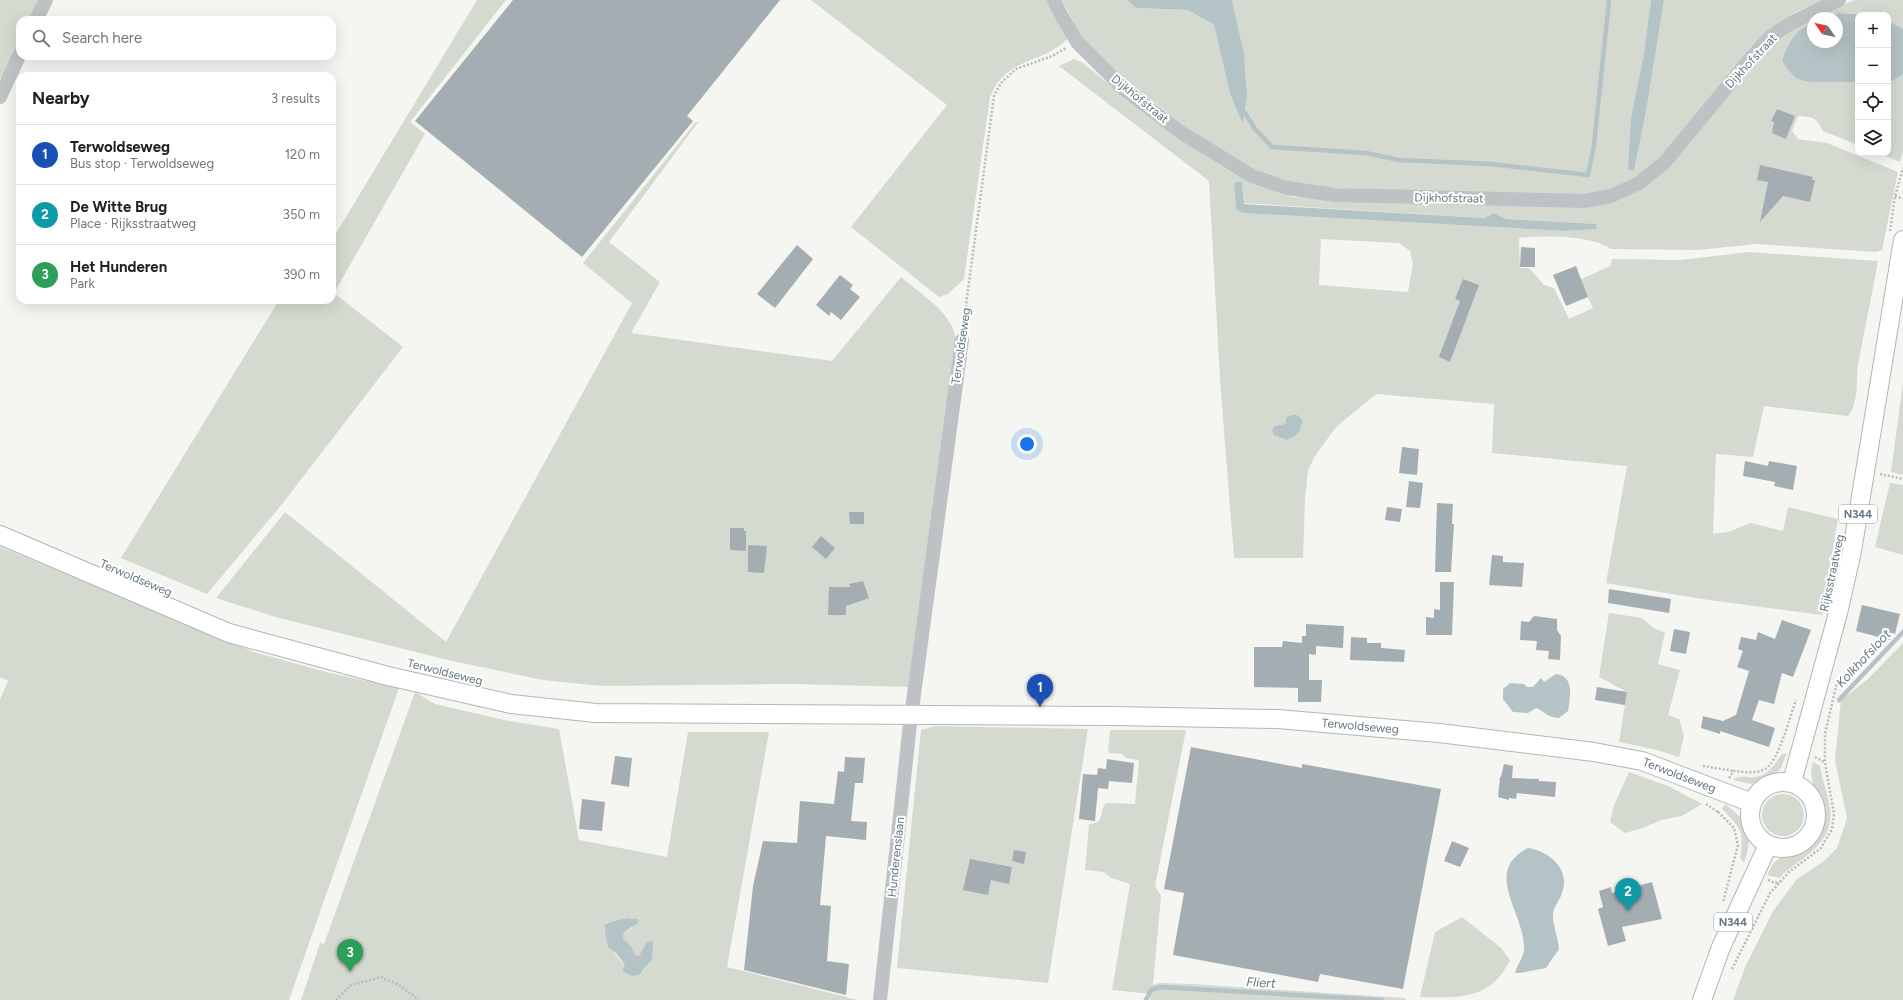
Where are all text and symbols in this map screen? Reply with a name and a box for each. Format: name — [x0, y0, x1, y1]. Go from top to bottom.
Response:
north arrow — [1807, 12, 1843, 48]
map controls — [1855, 12, 1891, 156]
button: + — [1855, 12, 1891, 48]
search box — [16, 16, 336, 60]
icon: search — [30, 27, 52, 49]
text: Search here — [62, 29, 142, 47]
street label: Dijkhofstraat — [1722, 31, 1780, 91]
button: − — [1855, 48, 1891, 84]
street label: Dijkhofstraat — [1109, 72, 1172, 126]
button: locate — [1855, 84, 1891, 120]
text: Nearby — [32, 88, 90, 108]
text: 3 results — [271, 91, 320, 106]
button: layers — [1855, 120, 1891, 156]
text: Terwoldseweg — [70, 138, 170, 156]
text: 1 — [42, 147, 48, 162]
text: 120 m — [285, 147, 320, 162]
text: Bus stop · Terwoldseweg — [70, 156, 214, 171]
street label: Dijkhofstraat — [1414, 190, 1484, 206]
text: De Witte Brug — [70, 198, 167, 216]
text: 2 — [41, 207, 49, 222]
text: 350 m — [283, 207, 320, 222]
text: Place · Rijksstraatweg — [70, 216, 196, 231]
text: Het Hunderen — [70, 258, 167, 276]
text: 3 — [41, 267, 49, 282]
text: 390 m — [283, 267, 320, 282]
text: Park — [70, 276, 95, 291]
street label: Terwoldseweg — [949, 307, 973, 385]
your location — [1017, 434, 1037, 454]
road number: N344 — [1839, 505, 1877, 523]
street label: Rijksstraatweg — [1817, 533, 1847, 613]
street label: Terwoldseweg — [98, 556, 174, 600]
water label: Kolkhofsloot — [1833, 626, 1895, 690]
street label: Terwoldseweg — [406, 656, 484, 688]
pin: 1 — [1027, 674, 1053, 707]
street label: Terwoldseweg — [1321, 716, 1399, 736]
street label: Terwoldseweg — [1641, 755, 1718, 796]
street label: Hunderenslaan — [885, 816, 907, 898]
pin: 2 — [1615, 878, 1641, 911]
road number: N344 — [1714, 913, 1752, 931]
pin: 3 — [337, 939, 363, 972]
water label: Fliert — [1246, 974, 1277, 991]

